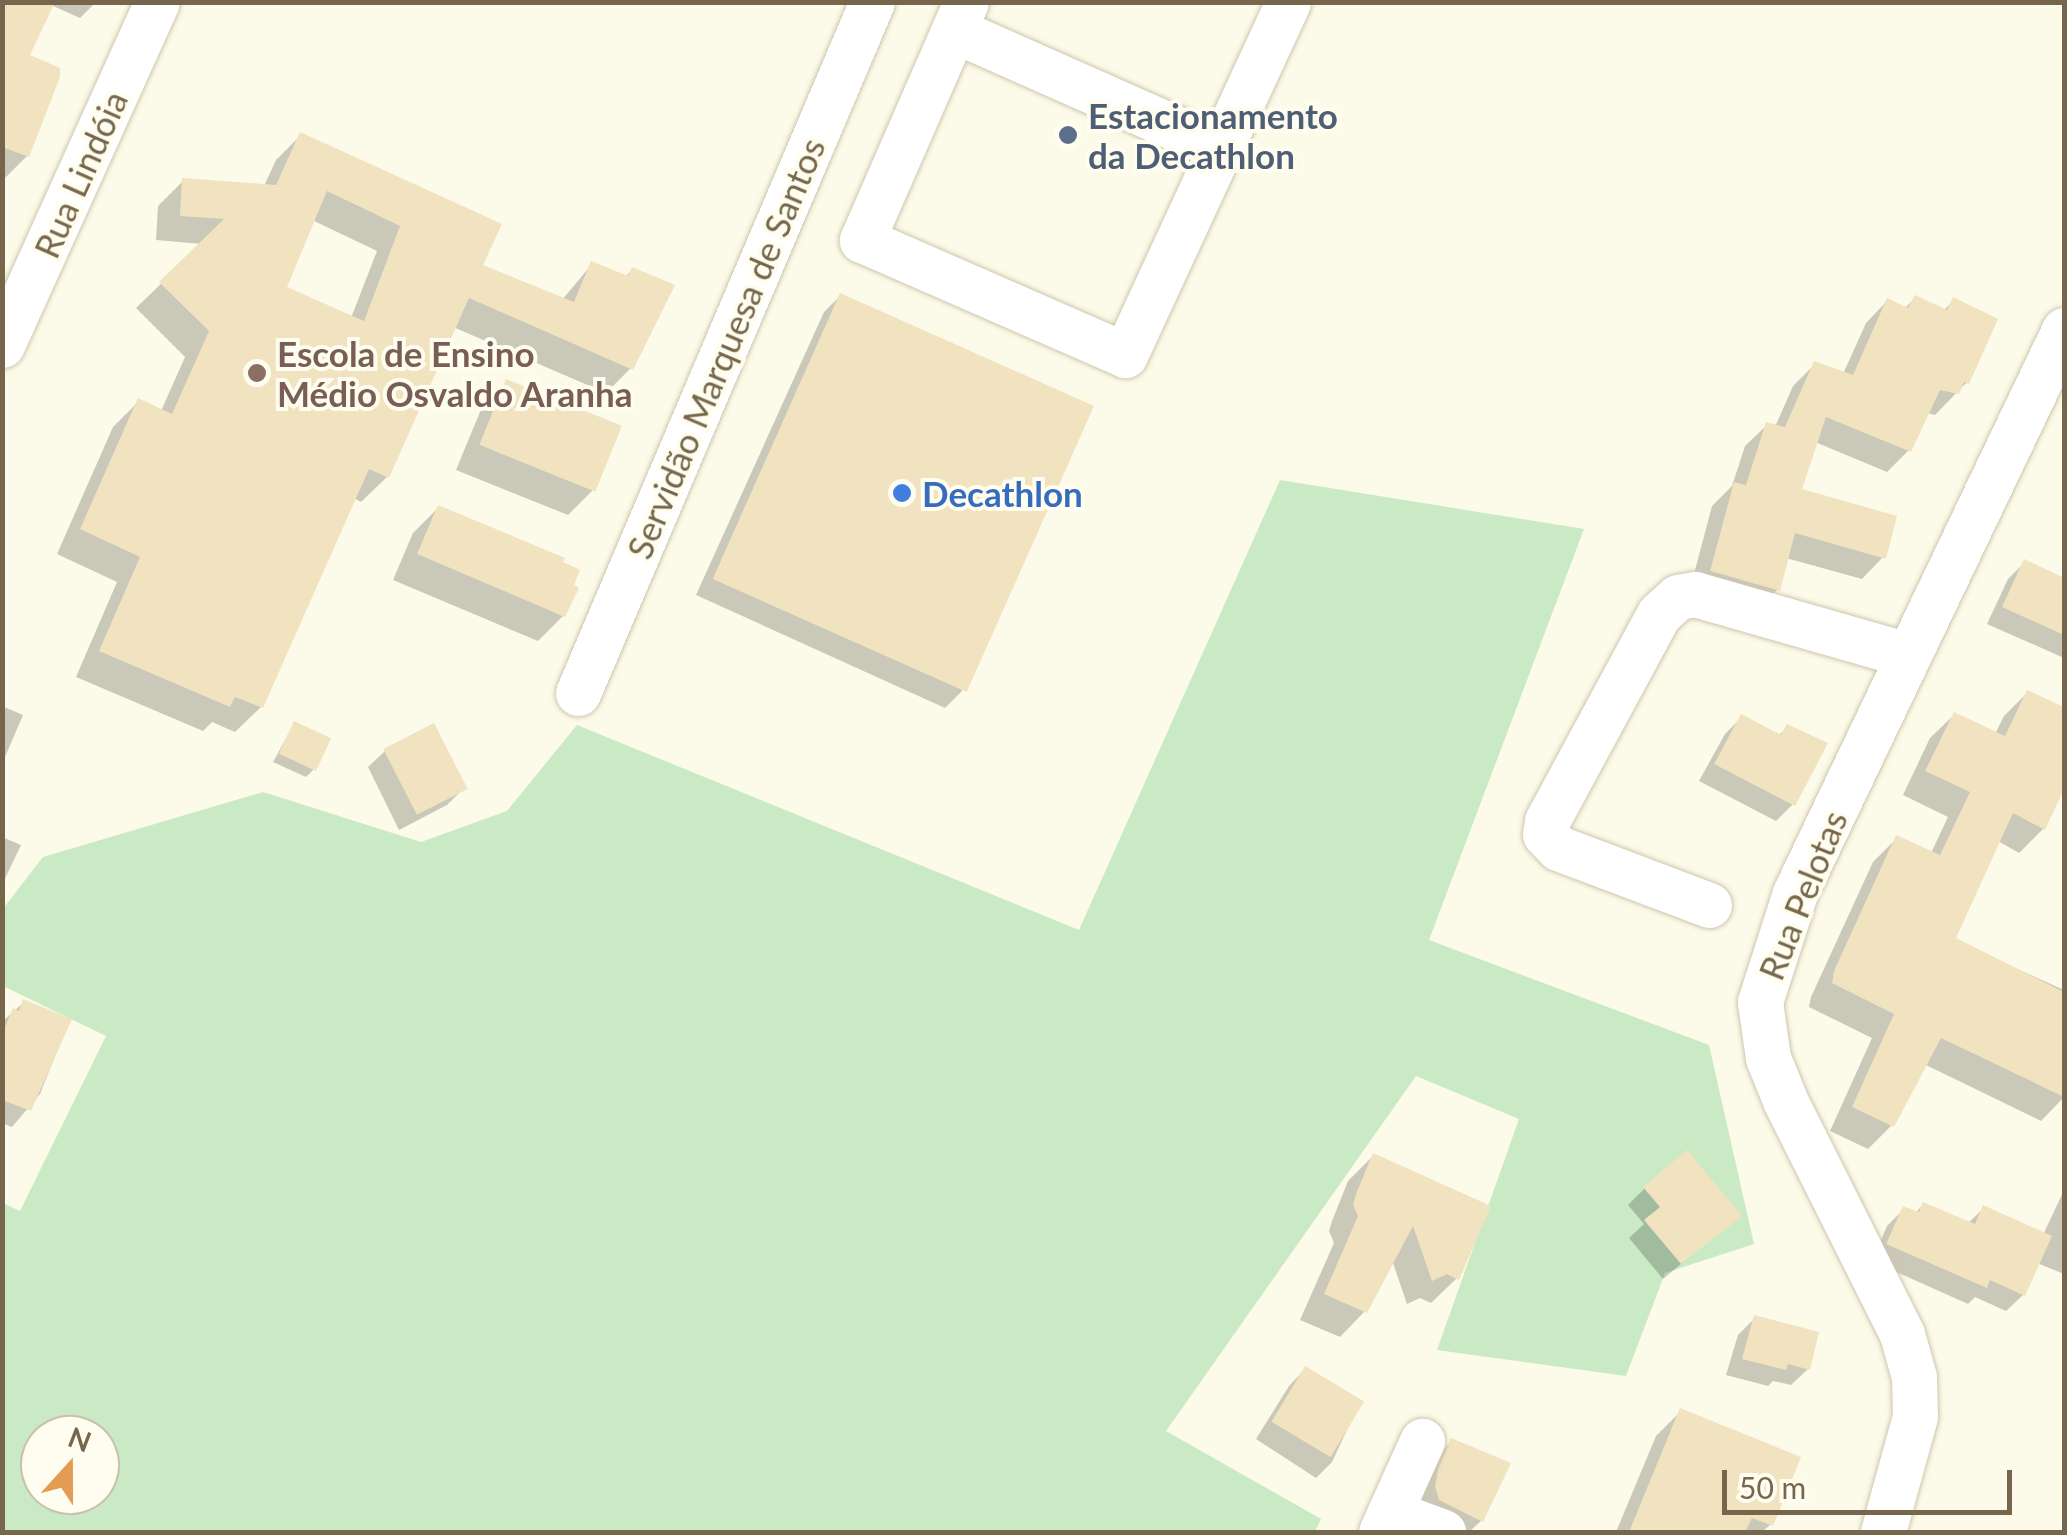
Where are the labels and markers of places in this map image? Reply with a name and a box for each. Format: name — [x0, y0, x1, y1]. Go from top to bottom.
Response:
place label: Estacionamento da Decathlon — [1088, 94, 1338, 176]
marker: Estacionamento da Decathlon — [1057, 124, 1079, 146]
place label: Escola de Ensino Médio Osvaldo Aranha — [277, 332, 634, 414]
marker: Escola de Ensino Médio Osvaldo Aranha — [246, 362, 268, 384]
place label: Decathlon — [922, 472, 1083, 514]
marker: Decathlon — [891, 482, 913, 504]

